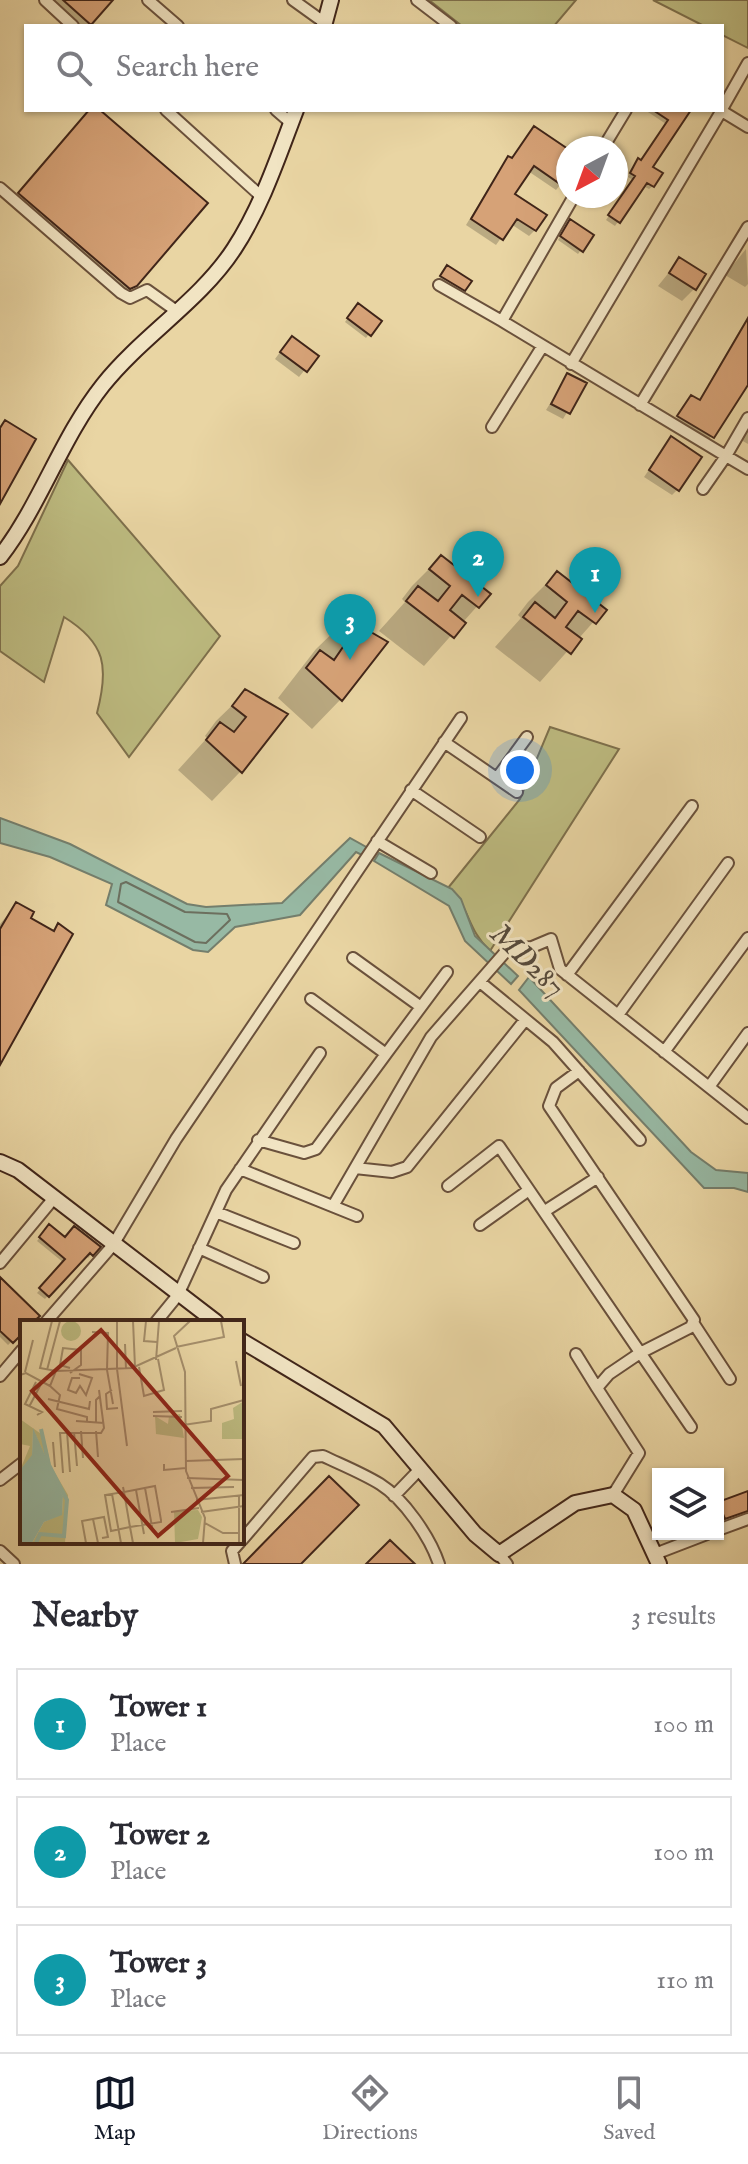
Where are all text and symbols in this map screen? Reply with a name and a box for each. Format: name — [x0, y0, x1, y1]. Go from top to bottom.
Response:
search box — [24, 24, 724, 112]
icon: search — [52, 46, 96, 90]
text: Search here — [116, 49, 259, 87]
north arrow — [556, 136, 628, 208]
pin: 2 — [452, 531, 504, 597]
pin: 1 — [569, 547, 621, 613]
pin: 3 — [324, 594, 376, 660]
your location — [500, 750, 540, 790]
water label: MD287 — [481, 916, 573, 1006]
inset map — [20, 1320, 244, 1544]
map controls — [652, 1468, 724, 1540]
button: layers — [652, 1468, 724, 1540]
text: Nearby — [32, 1595, 138, 1638]
text: 3 results — [631, 1600, 716, 1633]
text: Tower 1 — [110, 1689, 207, 1727]
text: 1 — [55, 1708, 65, 1741]
text: 100 m — [653, 1708, 714, 1741]
text: Place — [110, 1727, 166, 1760]
text: Tower 2 — [110, 1817, 210, 1855]
text: 2 — [54, 1836, 66, 1869]
text: 100 m — [653, 1836, 714, 1869]
text: Place — [110, 1855, 166, 1888]
text: Tower 3 — [110, 1945, 207, 1983]
text: 3 — [55, 1964, 65, 1997]
text: 110 m — [656, 1964, 714, 1997]
text: Place — [110, 1983, 166, 2016]
tab: Map — [93, 2071, 137, 2147]
tab: Directions — [322, 2071, 418, 2147]
tab: Saved — [603, 2071, 655, 2147]

